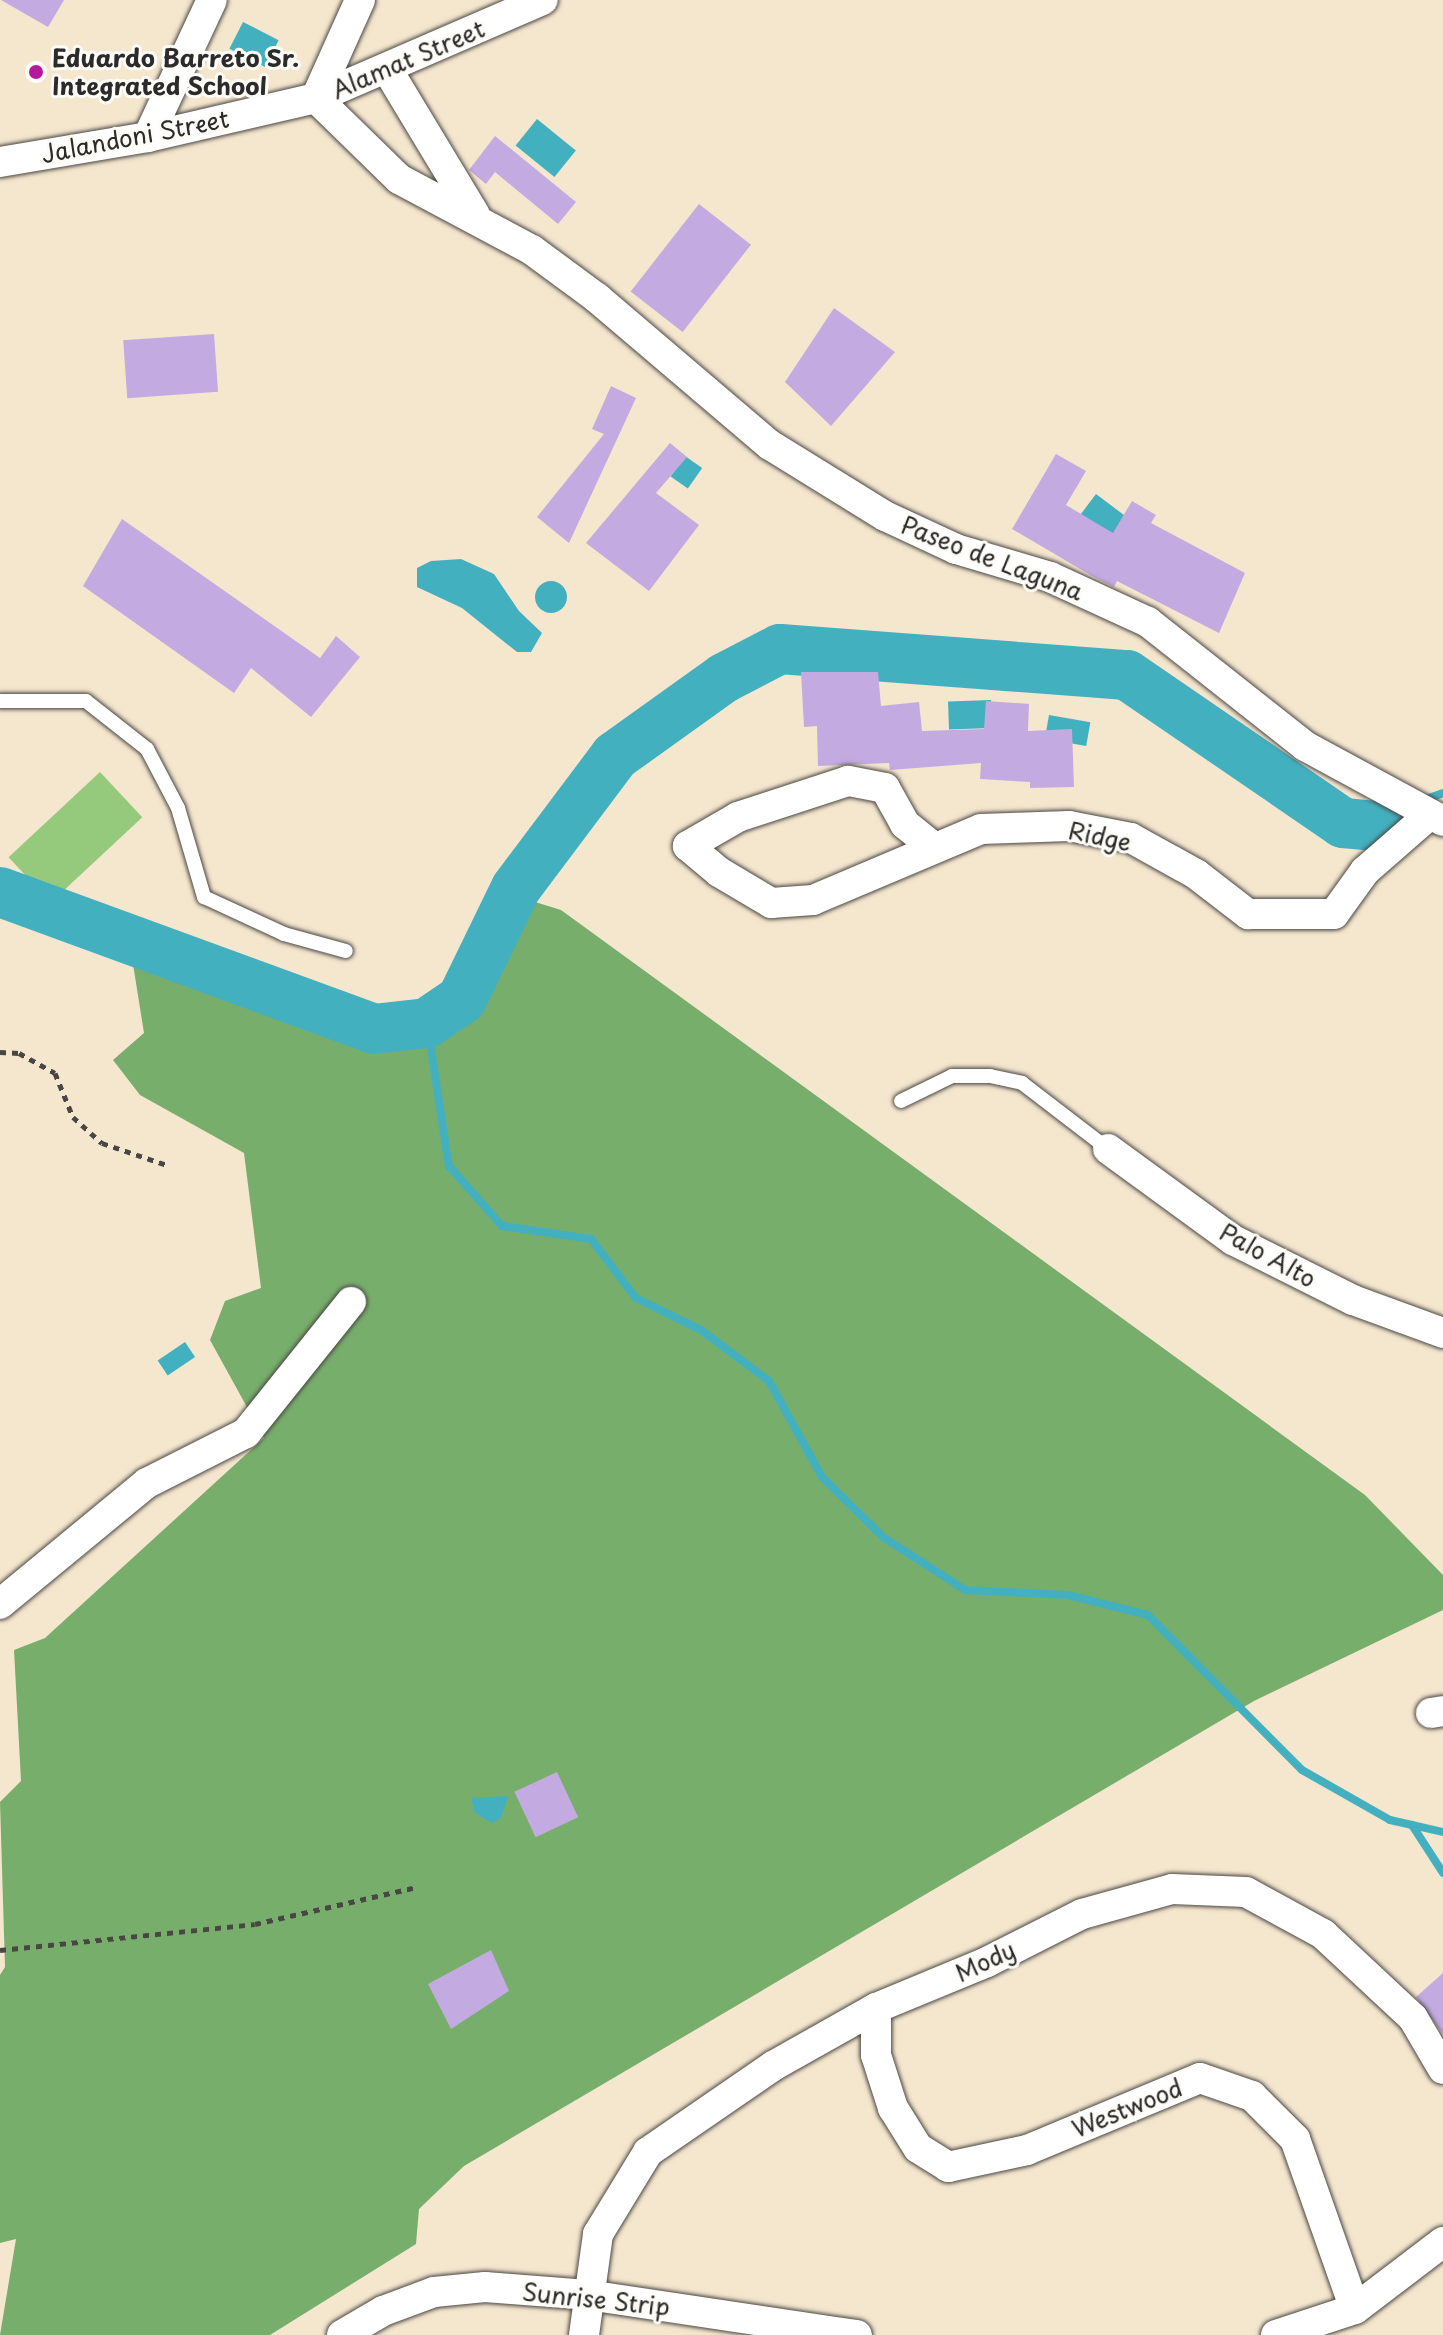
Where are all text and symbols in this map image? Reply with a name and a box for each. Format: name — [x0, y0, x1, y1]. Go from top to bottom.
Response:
street label: Alamat Street — [326, 13, 490, 105]
place label: Eduardo Barreto Sr. Integrated School — [52, 44, 298, 100]
marker: Eduardo Barreto Sr. Integrated School — [27, 63, 45, 81]
street label: Jalandoni Street — [38, 103, 232, 169]
street label: Paseo de Laguna — [897, 510, 1087, 606]
street label: Ridge — [1066, 815, 1134, 857]
street label: Palo Alto — [1215, 1217, 1321, 1293]
street label: Mody — [950, 1935, 1020, 1987]
street label: Westwood — [1068, 2073, 1186, 2143]
street label: Sunrise Strip — [521, 2277, 671, 2321]

